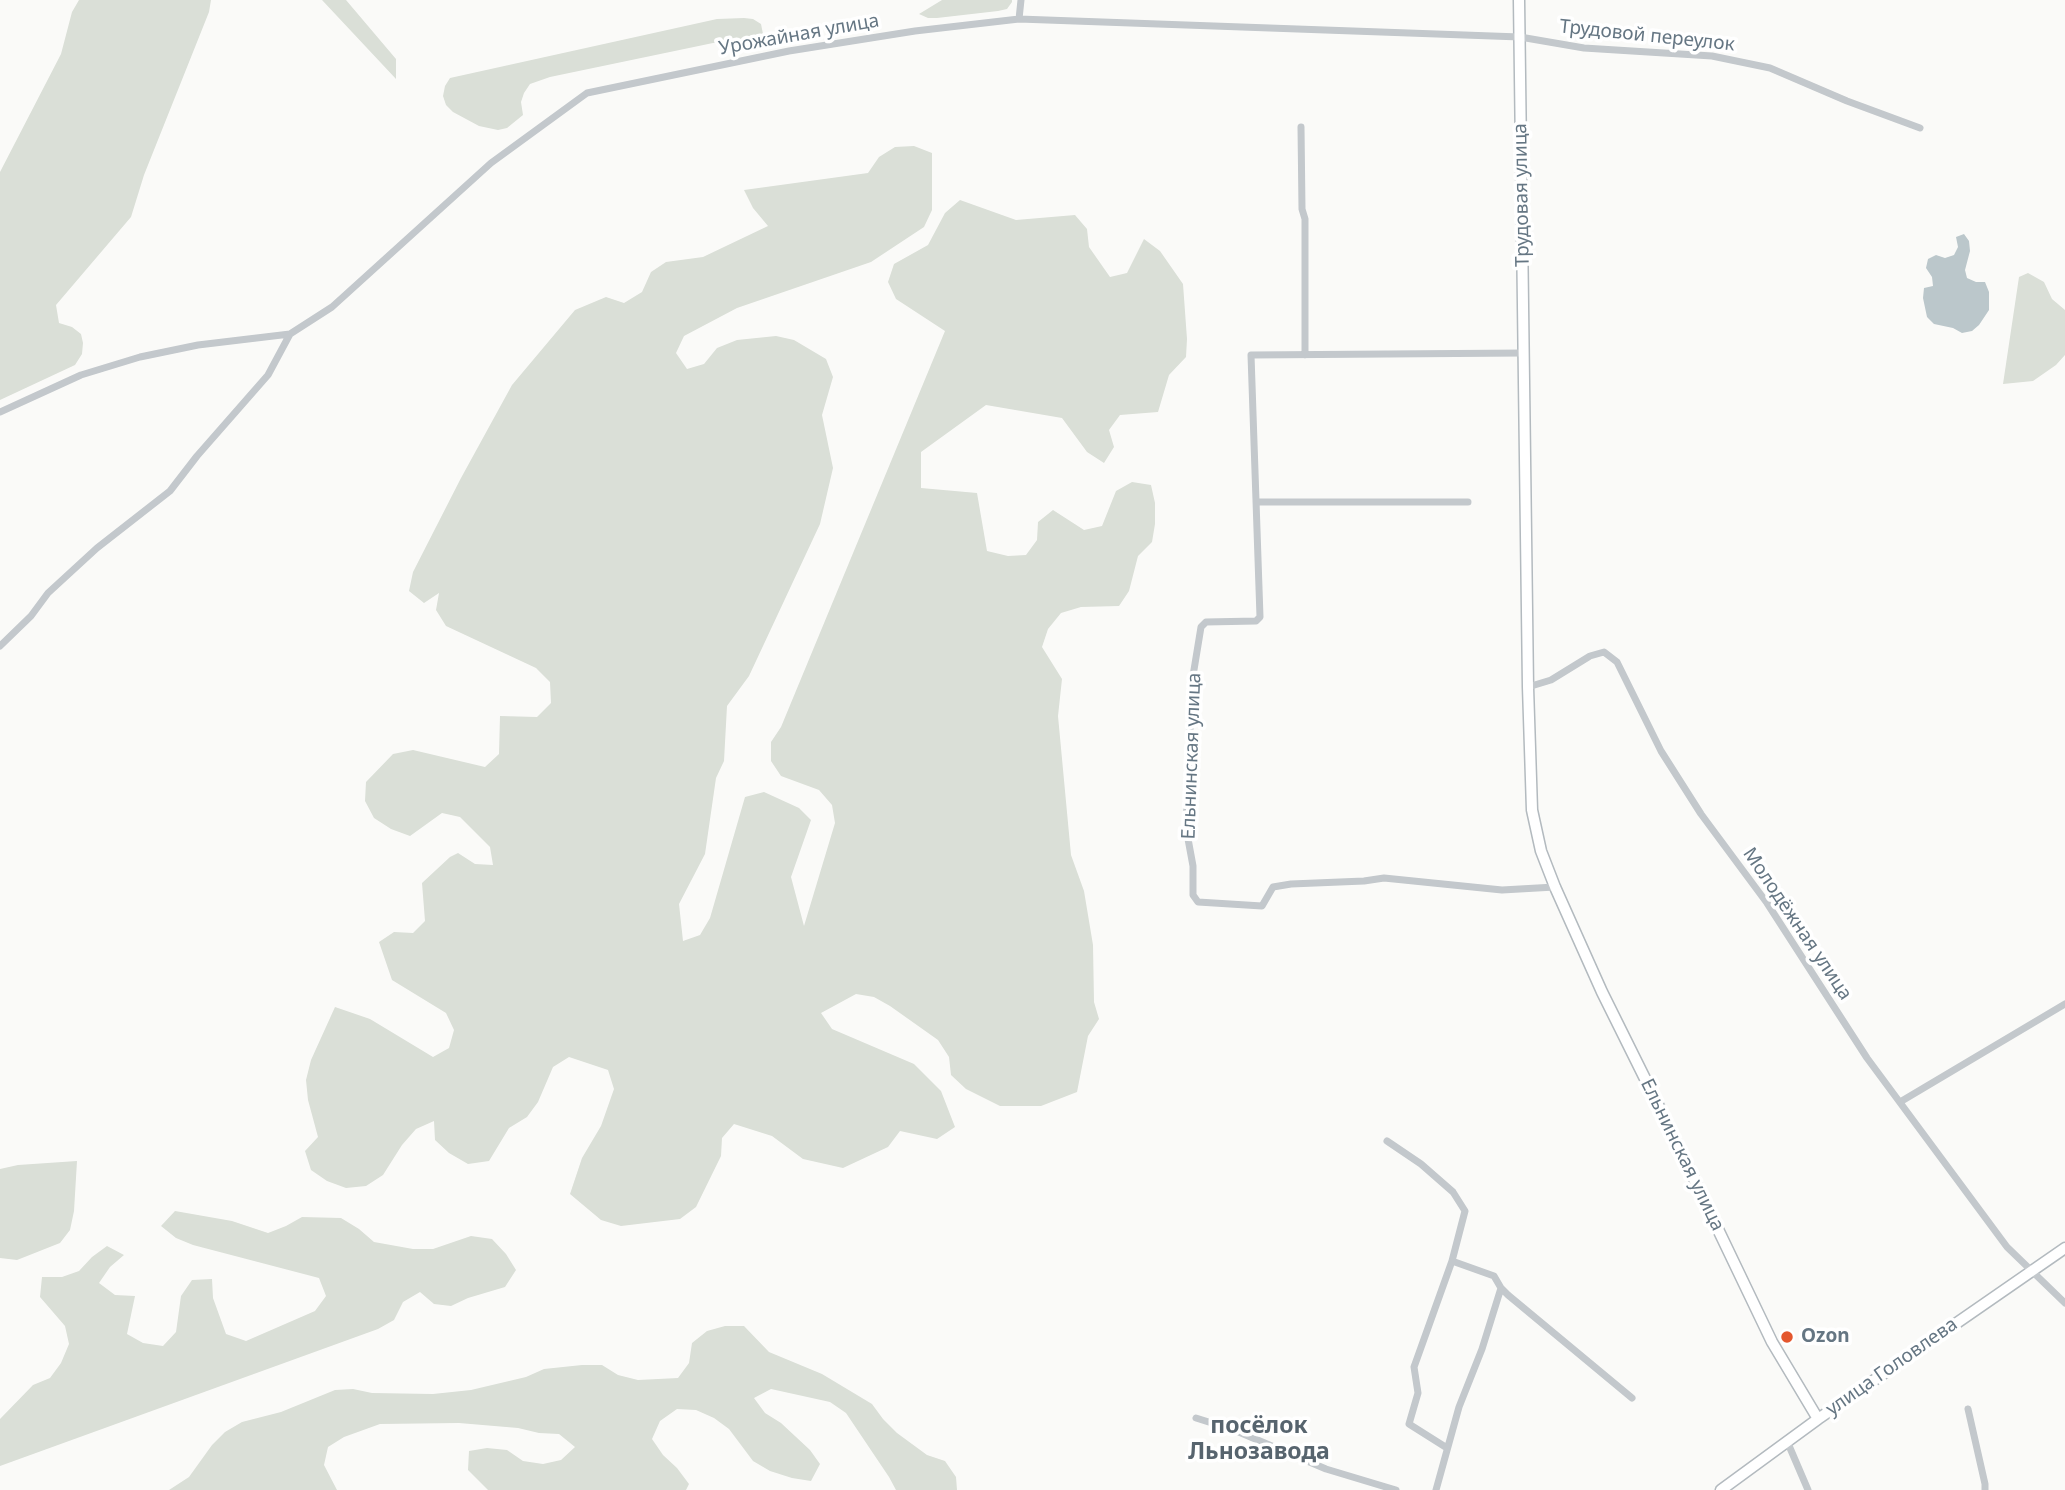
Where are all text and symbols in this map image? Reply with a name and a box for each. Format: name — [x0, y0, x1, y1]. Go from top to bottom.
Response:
street label: Урожайная улица — [717, 10, 881, 60]
street label: Трудовой переулок — [1558, 15, 1736, 57]
street label: Трудовая улица — [1509, 123, 1535, 267]
street label: Ельнинская улица — [1178, 672, 1206, 840]
street label: Молодёжная улица — [1738, 844, 1856, 1004]
street label: Ельнинская улица — [1635, 1075, 1729, 1235]
street label: улица Головлева — [1822, 1313, 1962, 1421]
place label: Ozon — [1801, 1326, 1850, 1348]
marker: Ozon — [1779, 1329, 1795, 1345]
district label: посёлок Льнозавода — [1188, 1412, 1330, 1466]

